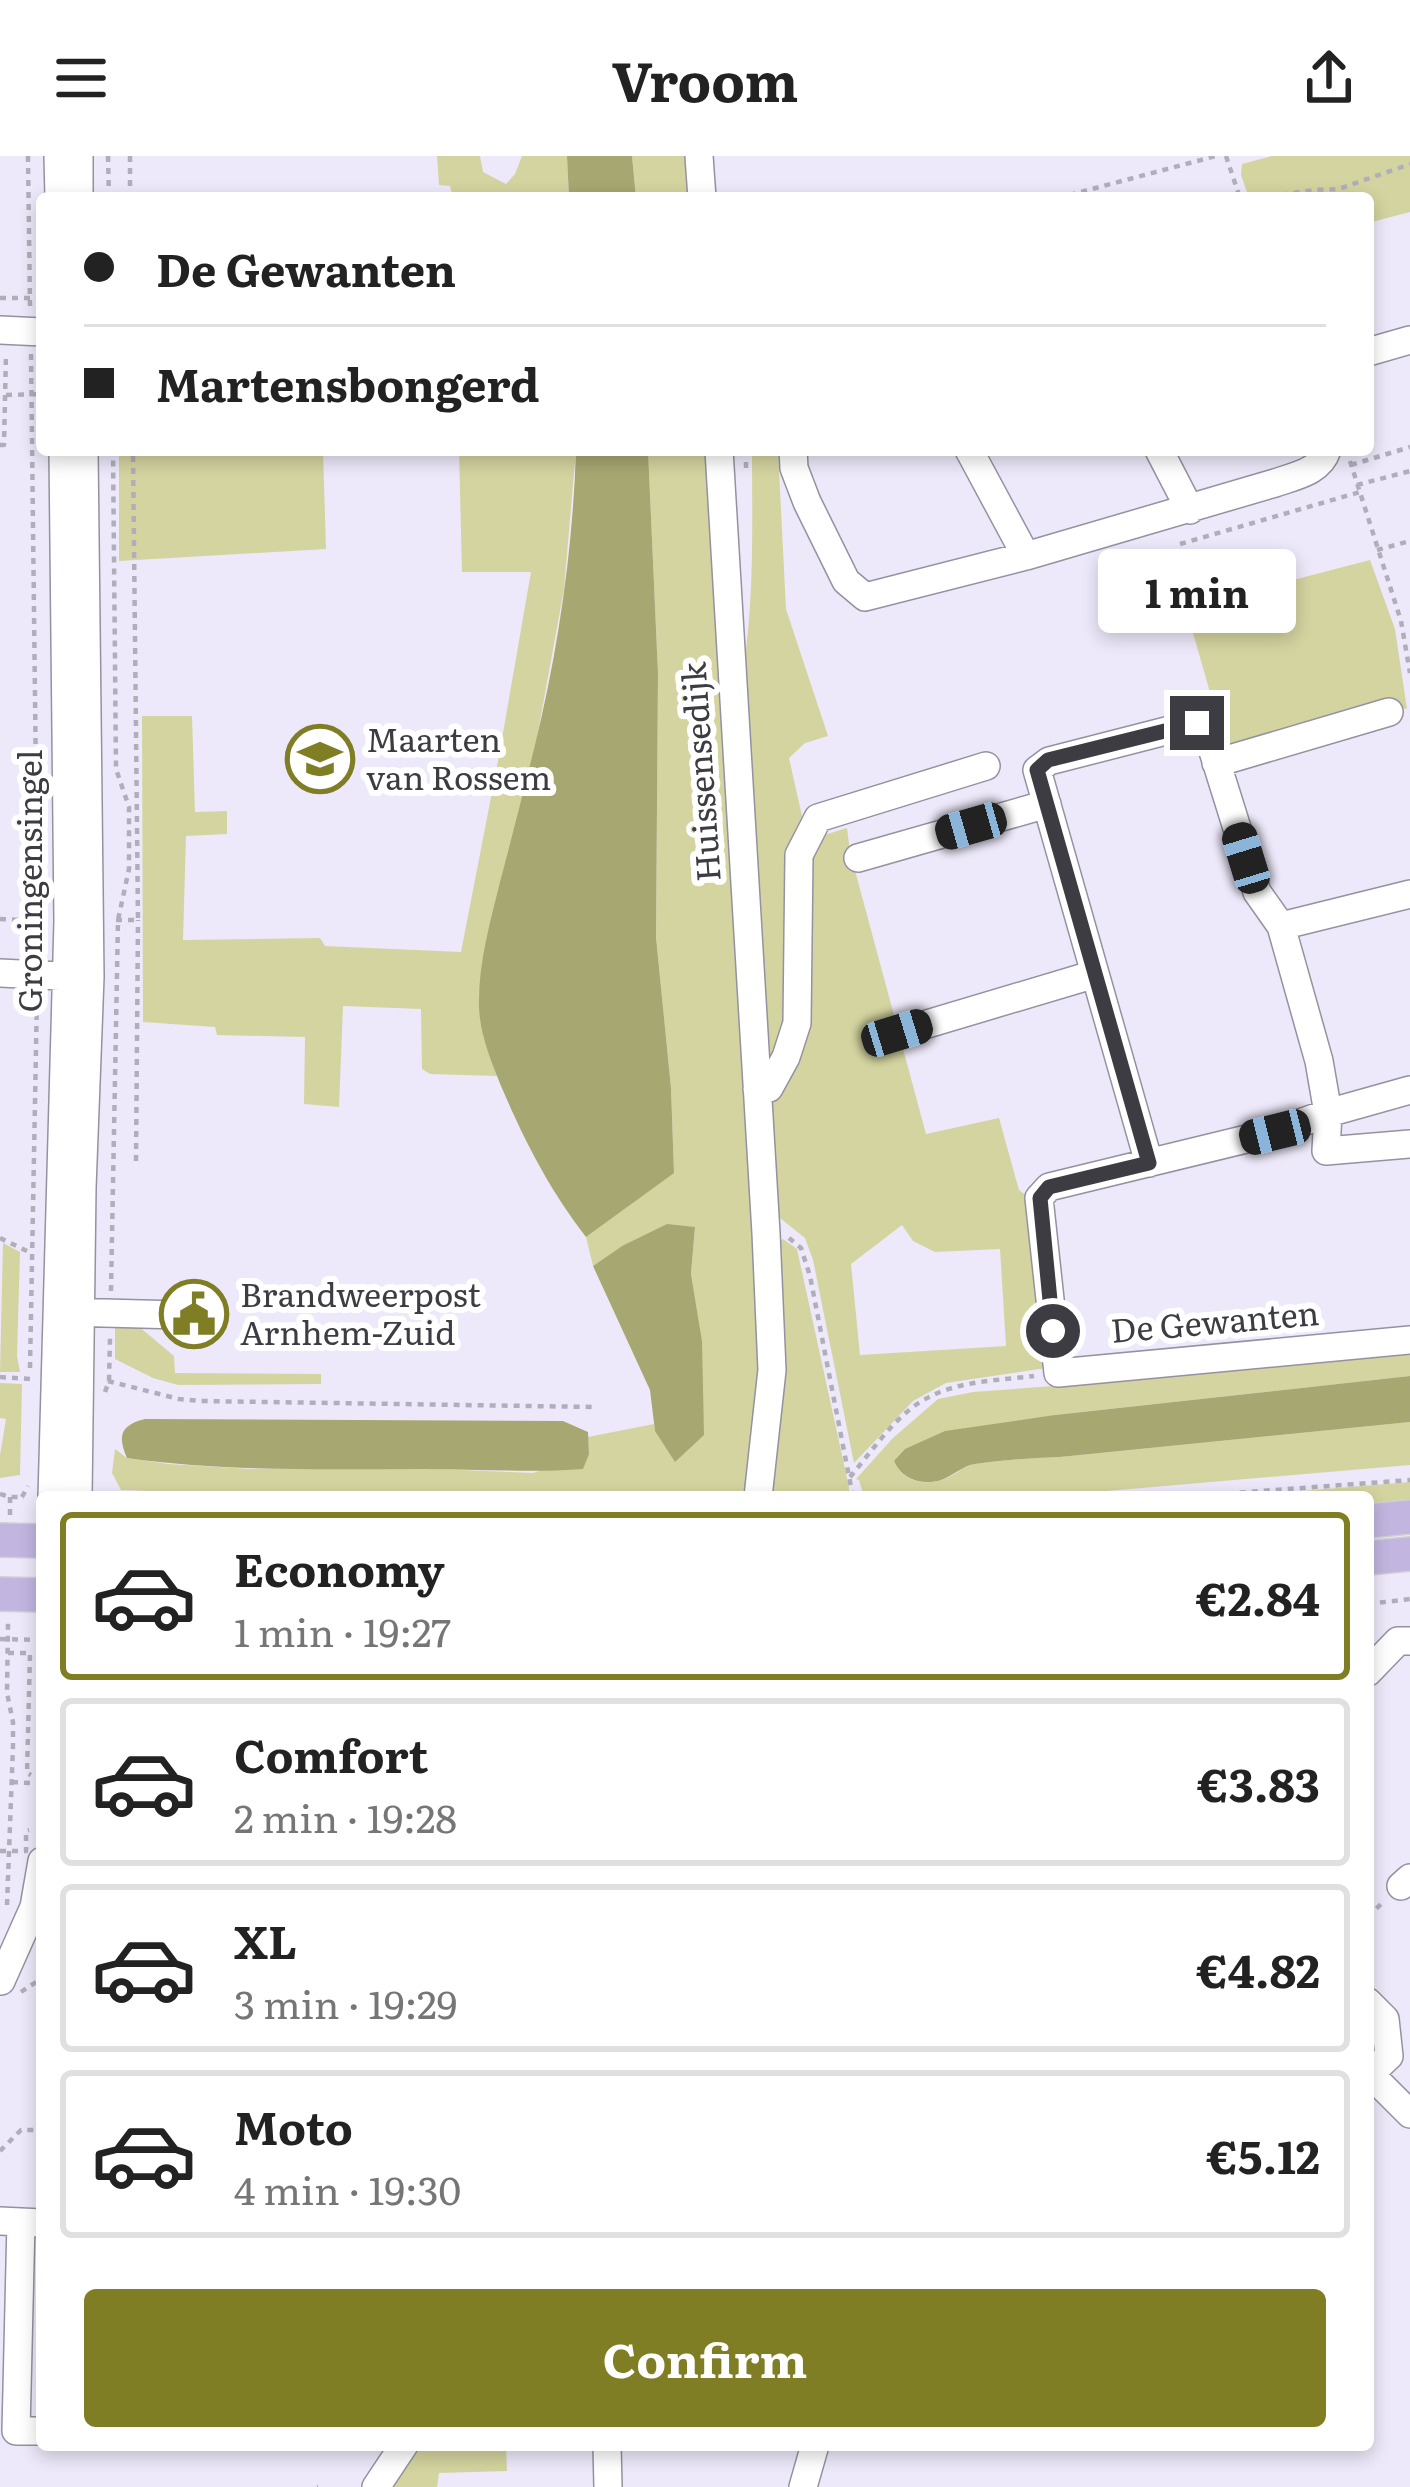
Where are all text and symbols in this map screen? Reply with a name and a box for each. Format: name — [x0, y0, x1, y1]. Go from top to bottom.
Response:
text: Vroom — [612, 38, 798, 119]
icon: menu — [48, 45, 114, 111]
icon: share — [1296, 45, 1362, 111]
text: De Gewanten — [156, 234, 456, 301]
text: Martensbongerd — [156, 349, 540, 416]
callout: 1 min — [1098, 549, 1296, 633]
text: 1 min — [1145, 562, 1249, 620]
street label: Huissensedijk — [666, 660, 731, 884]
route end — [1170, 696, 1224, 750]
place label: Maarten van Rossem — [366, 713, 551, 800]
school or university icon: Maarten van Rossem — [285, 724, 355, 794]
street label: Groningensingel — [3, 749, 52, 1013]
car — [931, 799, 1011, 853]
car — [1218, 818, 1274, 898]
car — [857, 1005, 937, 1061]
car — [1236, 1106, 1314, 1158]
place label: Brandweerpost Arnhem-Zuid — [240, 1268, 481, 1355]
public building icon: Brandweerpost Arnhem-Zuid — [159, 1279, 229, 1349]
street label: De Gewanten — [1109, 1286, 1321, 1353]
route start — [1026, 1304, 1080, 1358]
text: Economy — [234, 1534, 445, 1601]
icon: car — [90, 1542, 198, 1650]
text: €2.84 — [1196, 1563, 1320, 1630]
text: 1 min · 19:27 — [234, 1601, 451, 1659]
text: Comfort — [234, 1720, 428, 1787]
icon: car — [90, 1728, 198, 1836]
text: €3.83 — [1197, 1749, 1320, 1816]
text: 2 min · 19:28 — [234, 1787, 457, 1845]
text: XL — [234, 1906, 297, 1973]
icon: car — [90, 1914, 198, 2022]
text: €4.82 — [1196, 1935, 1320, 2002]
text: 3 min · 19:29 — [234, 1973, 457, 2031]
text: Moto — [234, 2092, 353, 2159]
icon: car — [90, 2100, 198, 2208]
text: €5.12 — [1207, 2121, 1320, 2188]
text: 4 min · 19:30 — [234, 2159, 461, 2217]
button: Confirm — [84, 2289, 1326, 2427]

